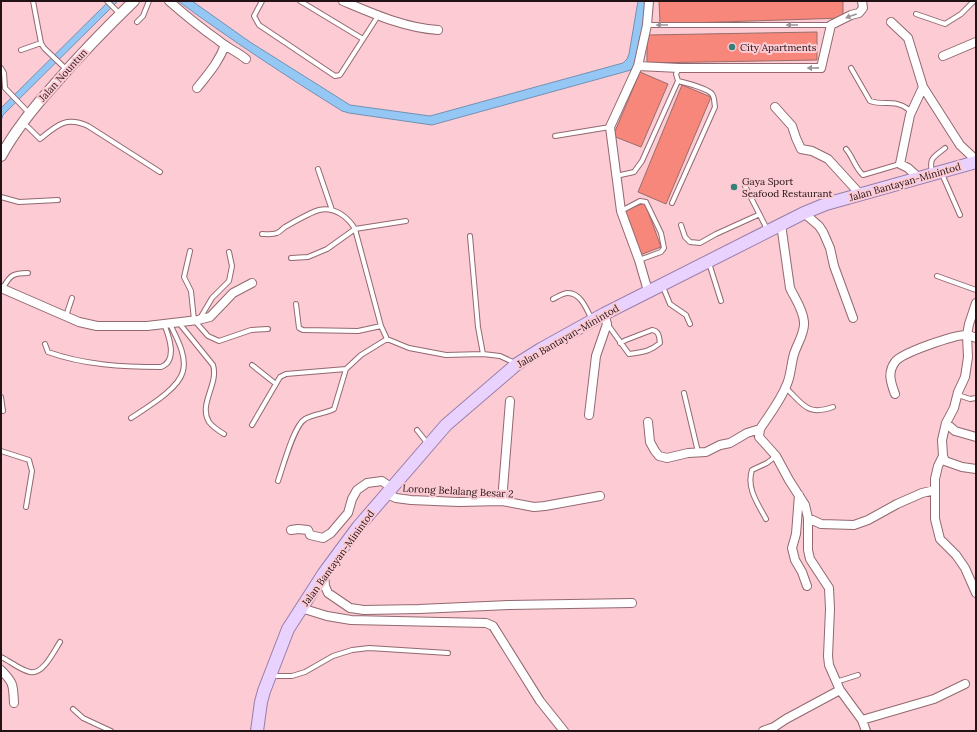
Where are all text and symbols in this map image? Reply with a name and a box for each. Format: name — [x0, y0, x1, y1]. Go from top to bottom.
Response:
one-way arrow — [845, 13, 857, 19]
one-way arrow — [655, 22, 668, 28]
one-way arrow — [785, 22, 798, 28]
place label: City Apartments — [740, 41, 817, 54]
marker: City Apartments — [727, 42, 737, 52]
street label: Jalan Nountun — [35, 46, 90, 105]
one-way arrow — [806, 65, 819, 71]
street label: Jalan Bantayan-Minintod — [847, 160, 962, 204]
place label: Gaya Sport Seafood Restaurant — [742, 175, 832, 200]
marker: Gaya Sport Seafood Restaurant — [729, 182, 739, 192]
street label: Jalan Bantayan-Minintod — [514, 302, 621, 371]
street label: Lorong Belalang Besar 2 — [402, 482, 514, 500]
street label: Jalan Bantayan-Minintod — [298, 507, 377, 609]

